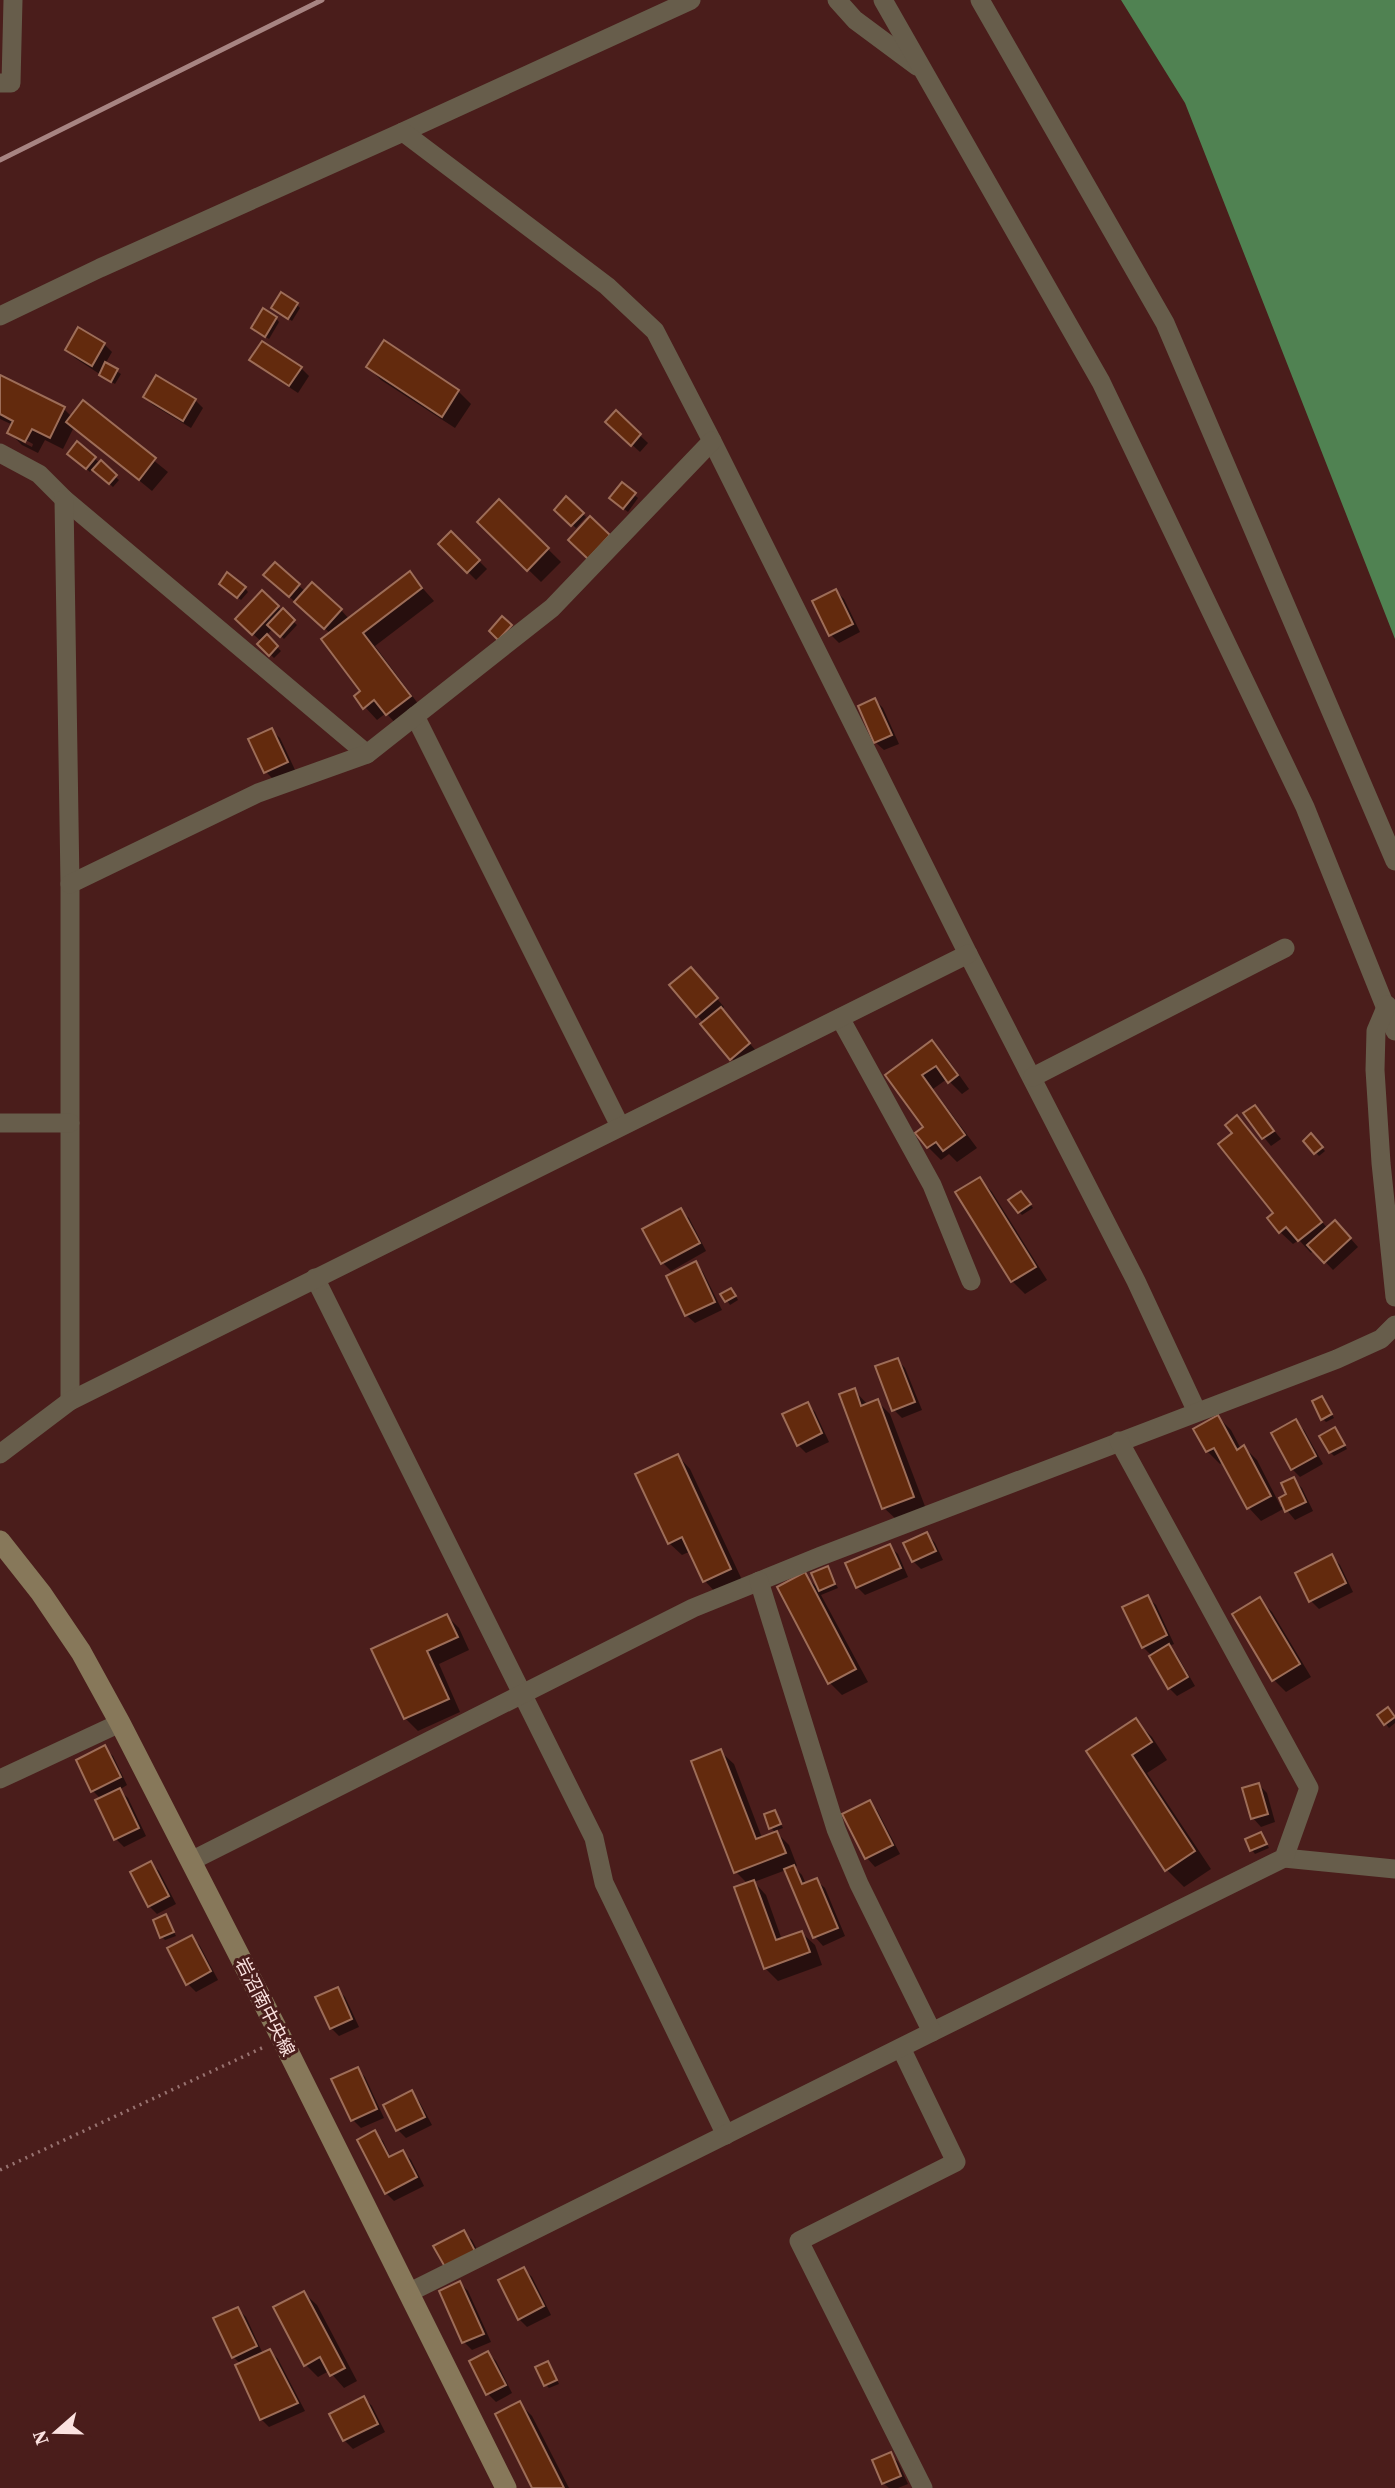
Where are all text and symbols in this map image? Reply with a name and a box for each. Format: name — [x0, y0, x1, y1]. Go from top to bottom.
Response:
street label: 岩沼南中央線 — [230, 1953, 301, 2061]
north arrow — [21, 2397, 91, 2467]
text: N — [25, 2427, 55, 2449]

